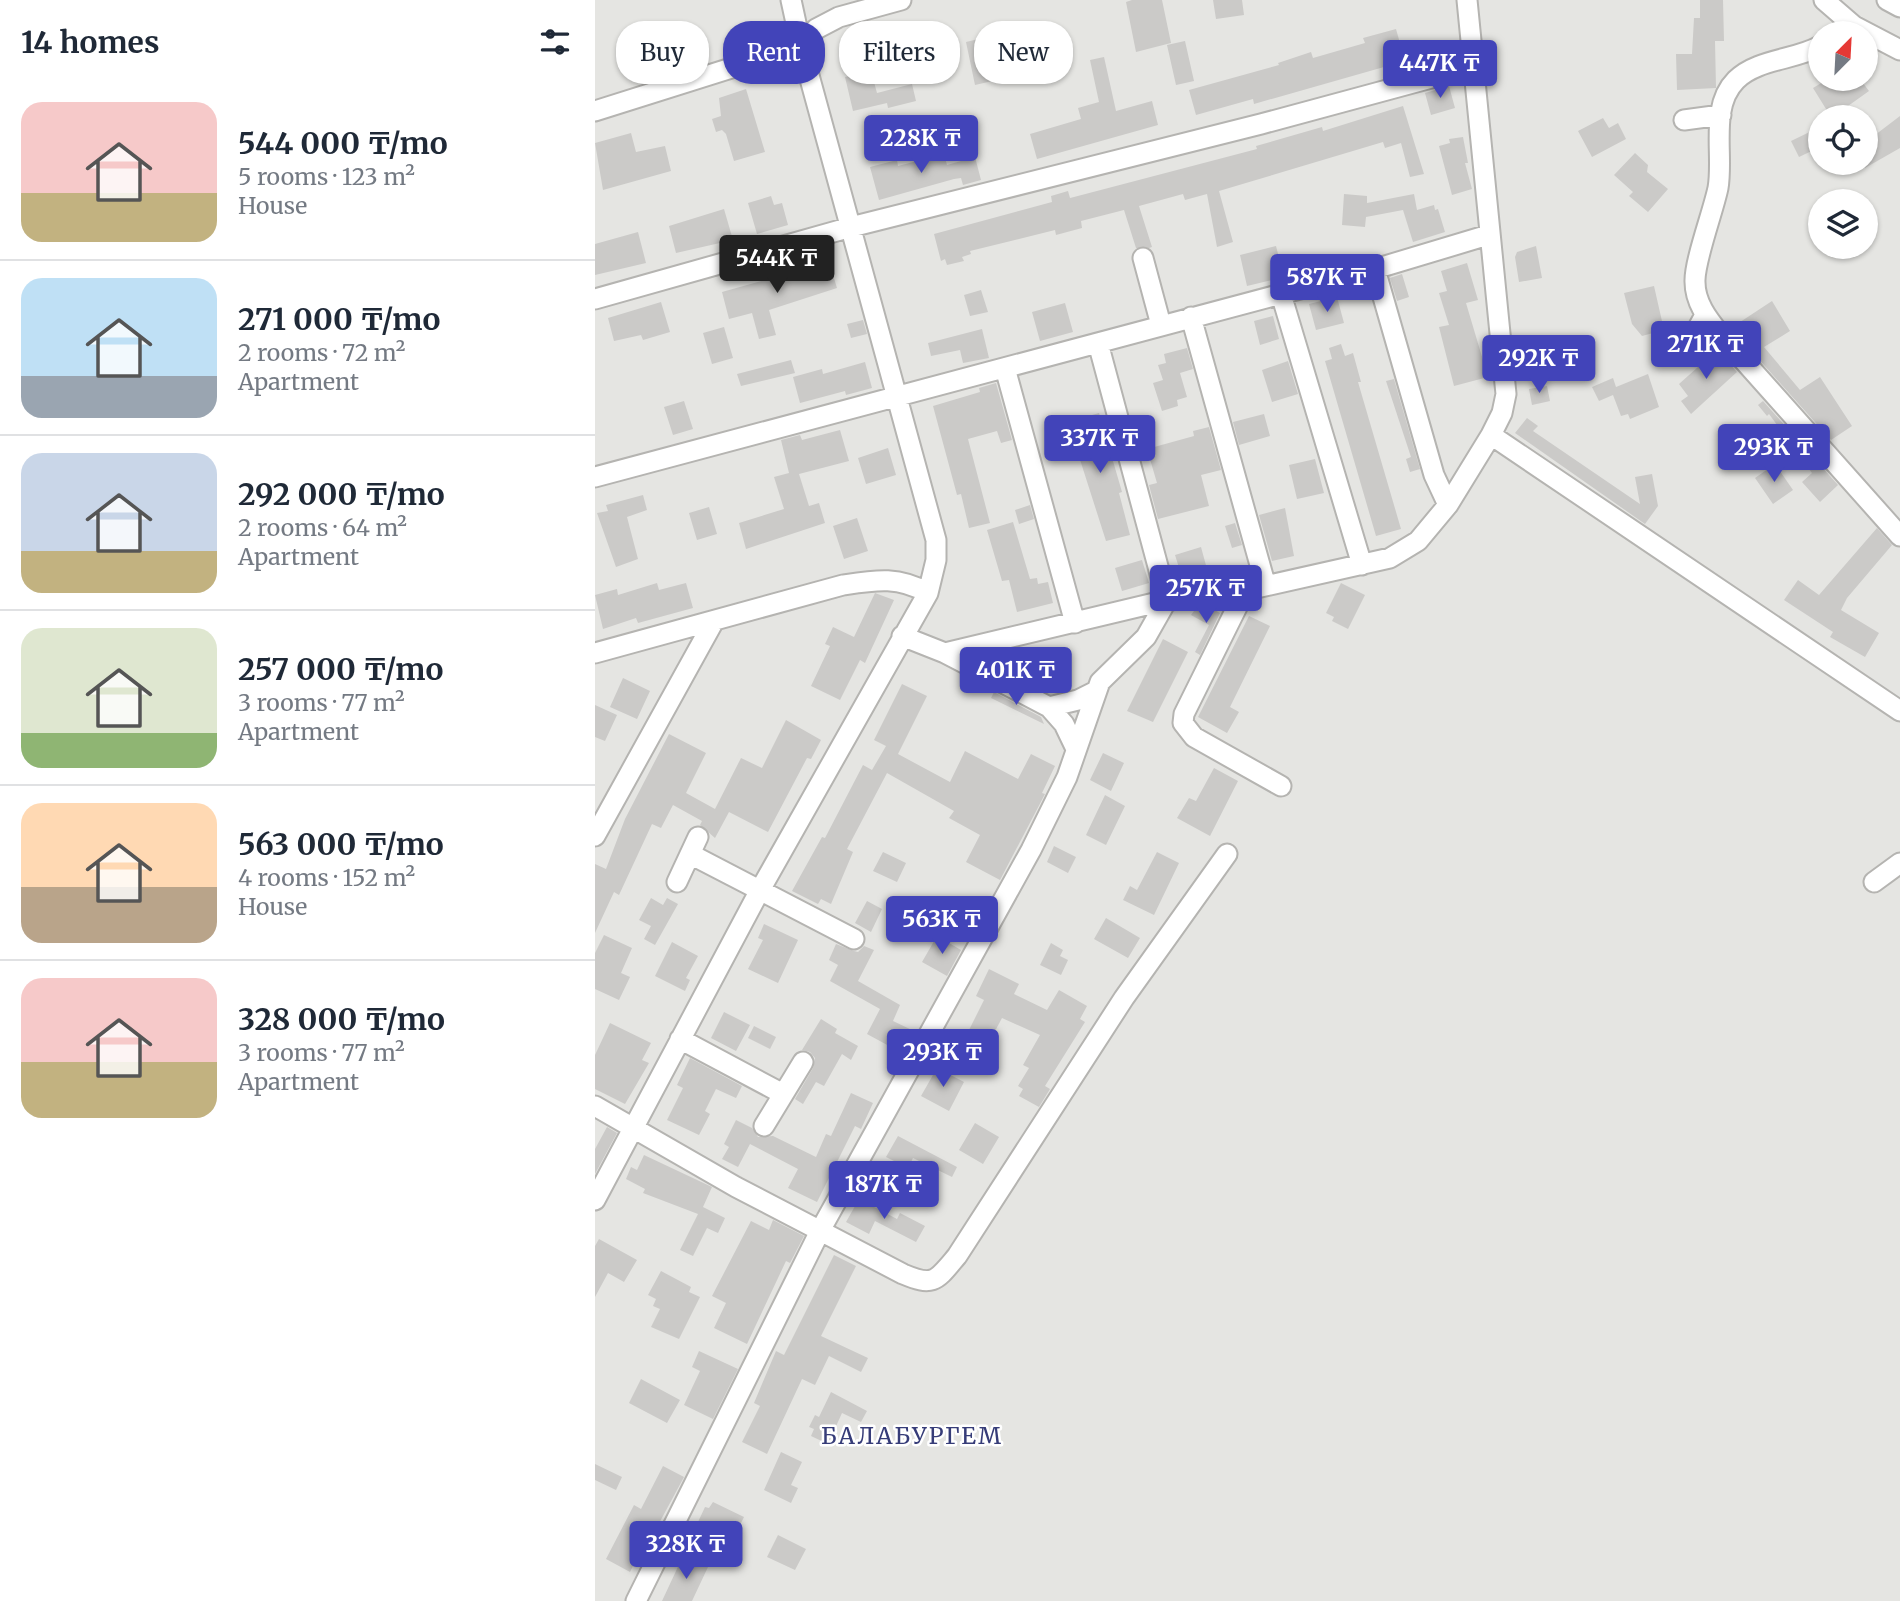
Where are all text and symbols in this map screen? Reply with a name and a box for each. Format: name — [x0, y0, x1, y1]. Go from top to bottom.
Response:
chip: Buy — [616, 21, 709, 84]
chip: Rent — [723, 21, 825, 84]
chip: Filters — [839, 21, 960, 84]
chip: New — [974, 21, 1073, 84]
north arrow — [1808, 21, 1878, 91]
map controls — [1808, 21, 1878, 259]
text: 14 homes — [21, 23, 159, 61]
icon: filters — [536, 23, 574, 61]
pin: 447K ₸ — [1383, 41, 1497, 100]
text: 447K ₸ — [1399, 48, 1481, 77]
button: locate — [1808, 105, 1878, 175]
pin: 228K ₸ — [864, 116, 978, 175]
text: 228K ₸ — [880, 123, 962, 152]
text: 544 000 ₸/mo — [238, 124, 448, 162]
icon: home — [77, 130, 161, 214]
text: 5 rooms · 123 m² — [238, 162, 415, 191]
button: layers — [1808, 189, 1878, 259]
text: House — [238, 191, 307, 220]
pin: 544K ₸ — [720, 236, 834, 295]
text: 544K ₸ — [735, 243, 819, 272]
pin: 587K ₸ — [1270, 254, 1384, 314]
text: 587K ₸ — [1286, 262, 1368, 291]
text: 271 000 ₸/mo — [238, 300, 440, 338]
icon: home — [77, 306, 161, 390]
pin: 271K ₸ — [1649, 322, 1763, 381]
text: 271K ₸ — [1667, 329, 1745, 358]
pin: 292K ₸ — [1482, 336, 1596, 395]
text: 2 rooms · 72 m² — [238, 338, 405, 367]
text: 292K ₸ — [1498, 343, 1580, 372]
text: Apartment — [238, 367, 359, 396]
pin: 337K ₸ — [1043, 416, 1157, 475]
text: 337K ₸ — [1060, 423, 1140, 452]
pin: 293K ₸ — [1717, 424, 1831, 484]
text: 293K ₸ — [1734, 432, 1814, 461]
text: 292 000 ₸/mo — [238, 475, 445, 513]
icon: home — [77, 481, 161, 565]
text: 2 rooms · 64 m² — [238, 513, 407, 542]
text: Apartment — [238, 542, 359, 571]
pin: 257K ₸ — [1149, 566, 1263, 625]
text: 257K ₸ — [1166, 573, 1246, 602]
pin: 401K ₸ — [959, 648, 1073, 707]
text: 257 000 ₸/mo — [238, 650, 443, 688]
text: 401K ₸ — [976, 655, 1056, 684]
icon: home — [77, 656, 161, 740]
text: 3 rooms · 77 m² — [238, 688, 405, 717]
text: Apartment — [238, 717, 359, 746]
text: 563 000 ₸/mo — [238, 825, 444, 863]
icon: home — [77, 831, 161, 915]
text: 4 rooms · 152 m² — [238, 863, 415, 892]
text: House — [238, 892, 307, 921]
pin: 563K ₸ — [885, 897, 999, 956]
text: 563K ₸ — [902, 904, 982, 933]
text: 328 000 ₸/mo — [238, 1000, 445, 1038]
icon: home — [77, 1006, 161, 1090]
pin: 293K ₸ — [886, 1030, 1000, 1089]
text: 293K ₸ — [903, 1037, 983, 1066]
text: 3 rooms · 77 m² — [238, 1038, 405, 1067]
text: Apartment — [238, 1067, 359, 1096]
pin: 187K ₸ — [827, 1162, 941, 1221]
text: 187K ₸ — [845, 1169, 923, 1198]
district label: БАЛАБУРГЕМ — [821, 1421, 1003, 1450]
pin: 328K ₸ — [629, 1522, 743, 1581]
text: 328K ₸ — [645, 1529, 727, 1558]

